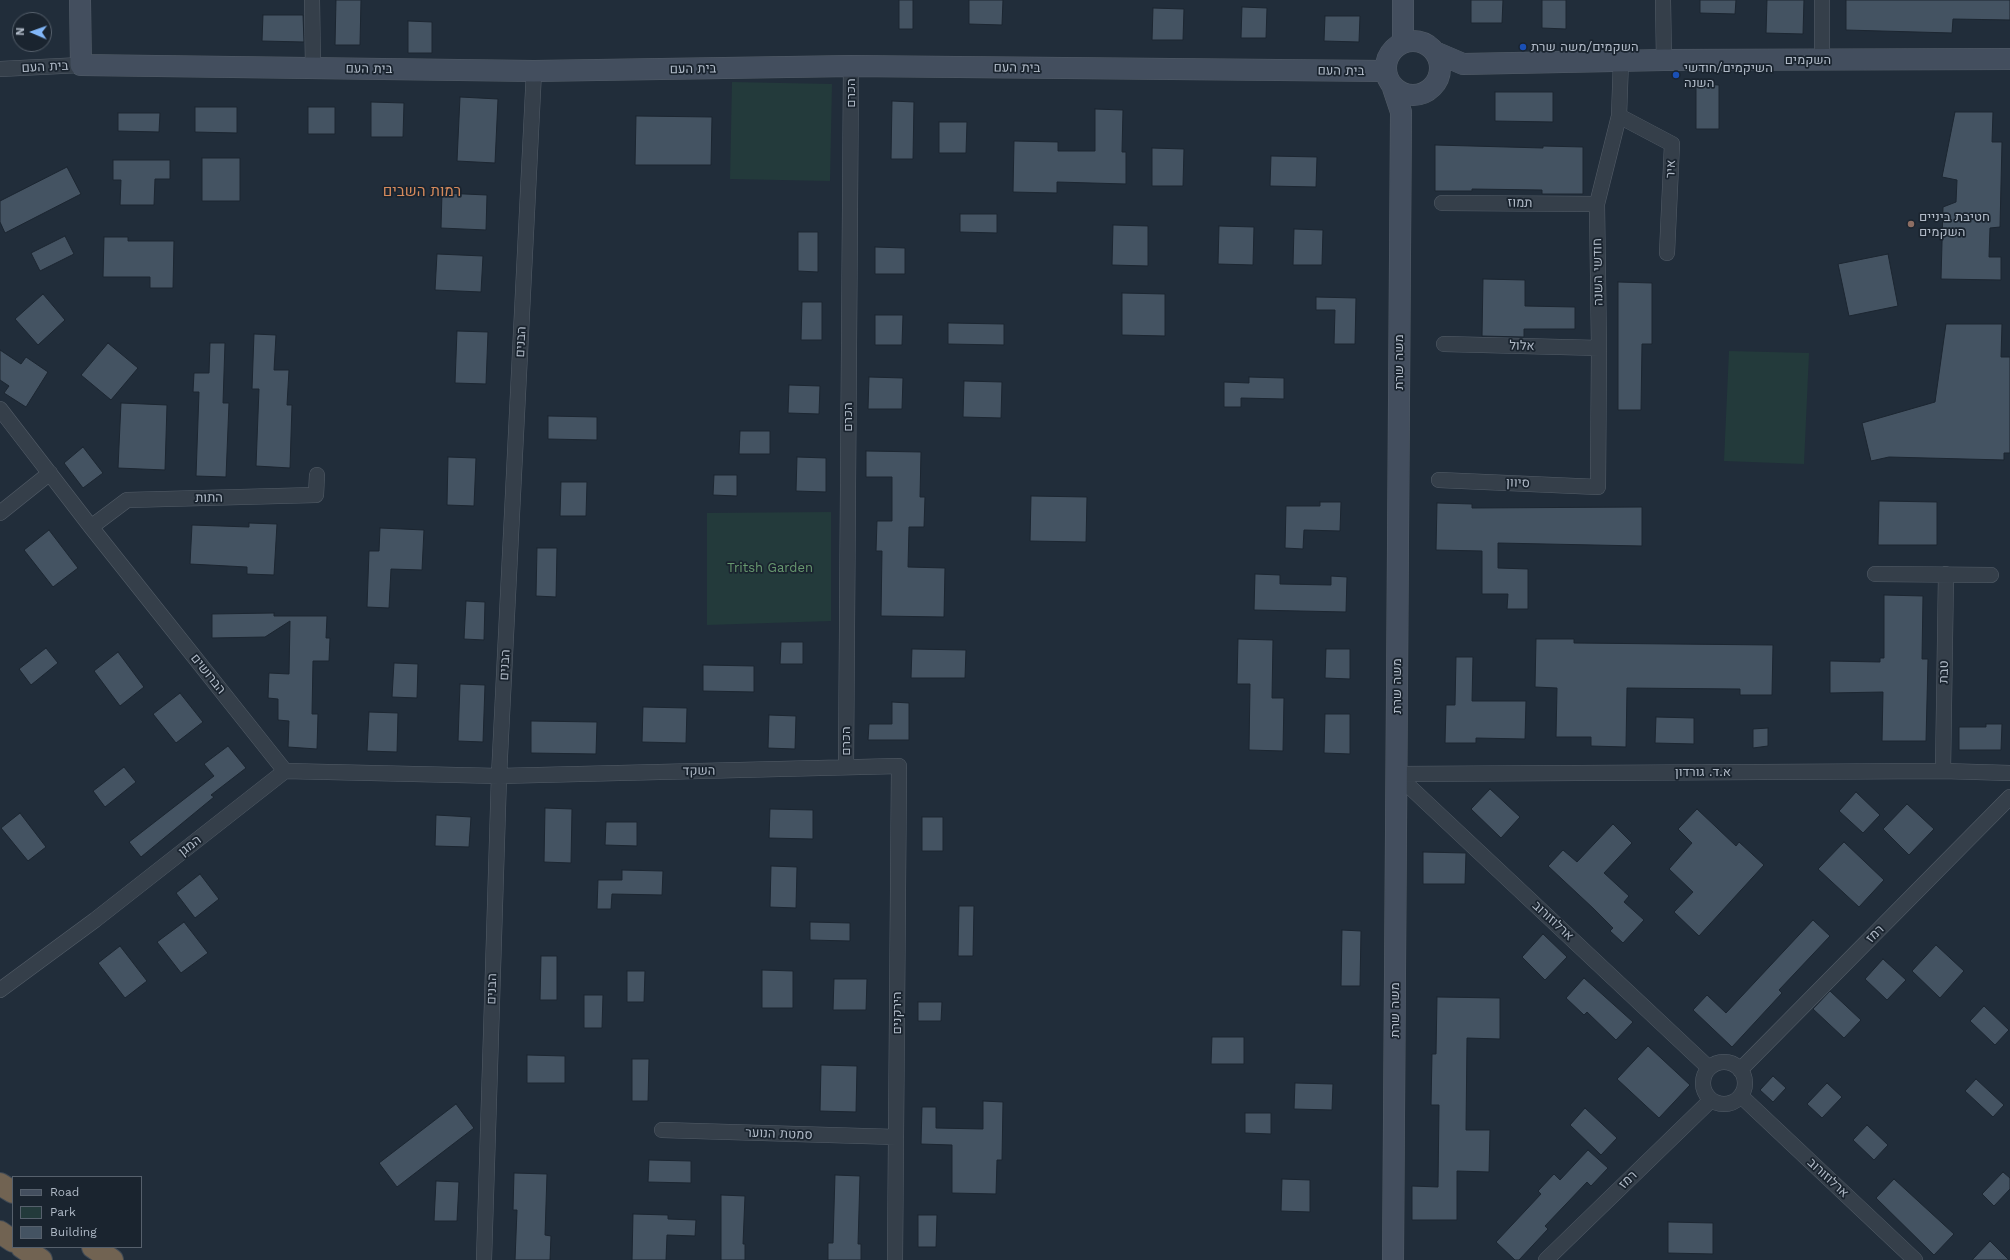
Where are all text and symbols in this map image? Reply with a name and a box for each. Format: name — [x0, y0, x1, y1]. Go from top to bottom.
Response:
north arrow — [12, 12, 52, 52]
text: N — [14, 27, 27, 36]
place label: השקמים/משה שרת — [1531, 39, 1639, 55]
marker: השקמים/משה שרת — [1518, 42, 1528, 52]
street label: השקמים — [1785, 52, 1831, 68]
street label: בית העם — [21, 58, 69, 76]
street label: בית העם — [993, 60, 1041, 76]
place label: השיקמים/חודשי השנה — [1684, 60, 1773, 91]
street label: בית העם — [345, 61, 393, 77]
street label: בית העם — [669, 61, 717, 77]
street label: בית העם — [1317, 63, 1365, 79]
marker: השיקמים/חודשי השנה — [1671, 70, 1681, 80]
street label: הכרם — [843, 78, 859, 108]
street label: איר — [1663, 159, 1679, 179]
district label: רמות השבים — [383, 183, 461, 201]
street label: תמוז — [1507, 195, 1533, 211]
place label: חטיבת ביניים השקמים — [1919, 209, 1990, 240]
marker: חטיבת ביניים השקמים — [1906, 219, 1916, 229]
street label: חודשי השנה — [1590, 238, 1606, 306]
street label: הבנים — [512, 326, 530, 358]
street label: משה שרת — [1391, 334, 1407, 390]
street label: אלול — [1509, 338, 1535, 354]
street label: הכרם — [840, 402, 856, 432]
street label: סיוון — [1506, 475, 1530, 491]
street label: התות — [195, 490, 223, 506]
park label: Tritsh Garden — [727, 560, 813, 576]
street label: הבנים — [496, 649, 514, 681]
street label: הברושים — [187, 651, 229, 697]
street label: משה שרת — [1389, 658, 1405, 714]
street label: טבת — [1936, 660, 1952, 684]
street label: הכרם — [838, 726, 854, 756]
street label: השקד — [682, 763, 716, 779]
street label: א.ד. גורדון — [1675, 764, 1731, 780]
street label: המגן — [175, 832, 205, 860]
street label: ארלוזורוב — [1529, 898, 1577, 944]
street label: רמז — [1863, 922, 1887, 946]
street label: הבנים — [484, 973, 500, 1005]
street label: משה שרת — [1387, 982, 1403, 1038]
street label: הירקנים — [889, 992, 905, 1034]
street label: סמטת הנוער — [745, 1125, 813, 1143]
street label: ארלוזורוב — [1804, 1155, 1852, 1201]
street label: רמז — [1616, 1168, 1640, 1192]
legend — [12, 1176, 142, 1248]
text: Road — [50, 1185, 79, 1199]
text: Park — [50, 1205, 76, 1219]
text: Building — [50, 1225, 97, 1239]

